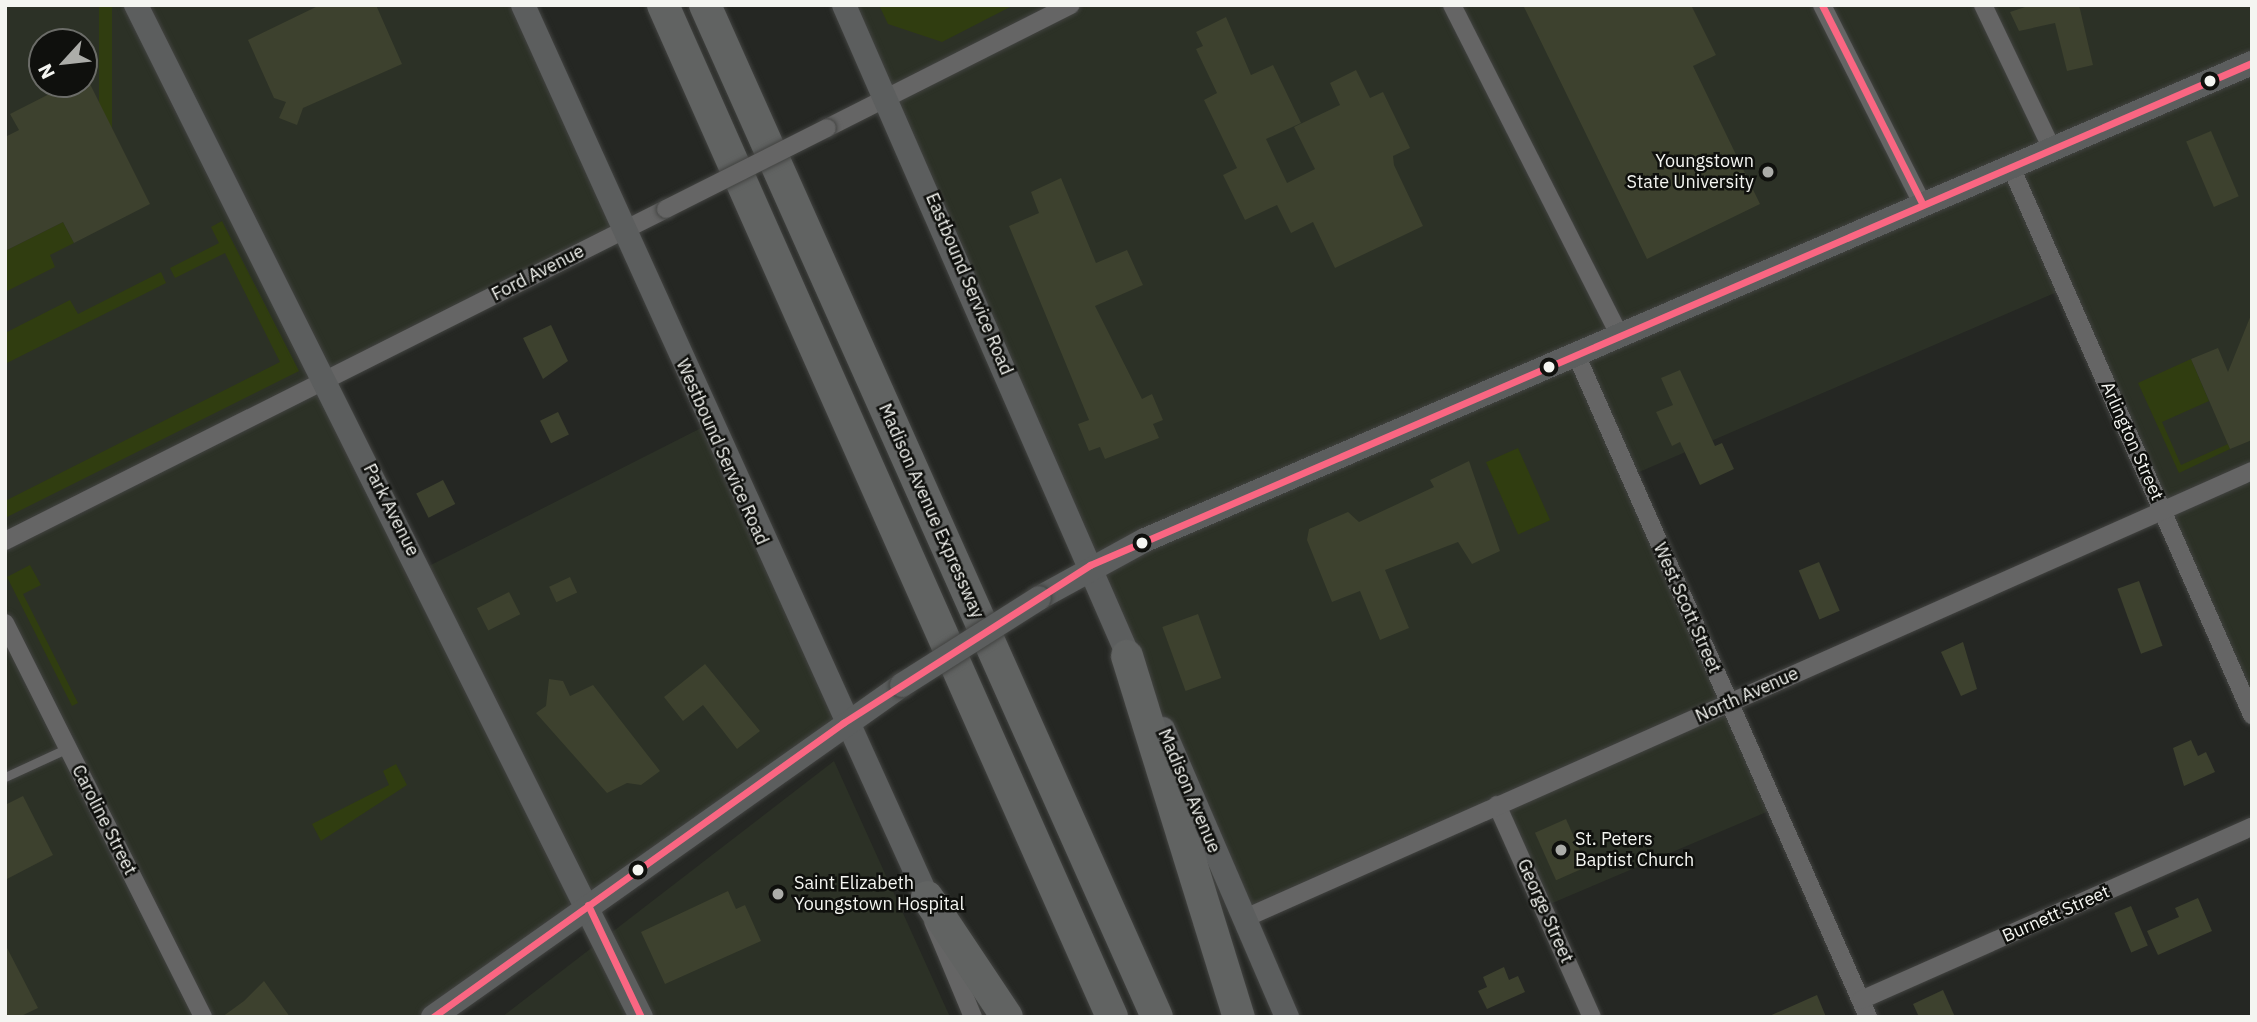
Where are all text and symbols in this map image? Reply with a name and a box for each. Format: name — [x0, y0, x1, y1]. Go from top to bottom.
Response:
north arrow — [28, 28, 98, 98]
text: N — [32, 60, 60, 83]
unlabelled marker — [2203, 74, 2217, 88]
place label: Youngstown State University — [1627, 151, 1754, 194]
marker: Youngstown State University — [1760, 164, 1776, 180]
street label: Eastbound Service Road — [921, 190, 1017, 378]
street label: Ford Avenue — [488, 240, 588, 306]
street label: Westbound Service Road — [671, 356, 773, 548]
unlabelled marker — [1542, 360, 1556, 374]
street label: Arlington Street — [2096, 378, 2168, 504]
street label: Madison Avenue Expressway — [874, 400, 988, 622]
street label: Park Avenue — [359, 460, 423, 560]
unlabelled marker — [1135, 536, 1149, 550]
street label: West Scott Street — [1649, 539, 1725, 677]
street label: North Avenue — [1692, 663, 1802, 727]
street label: Madison Avenue — [1153, 726, 1225, 856]
street label: Caroline Street — [67, 761, 141, 879]
place label: St. Peters Baptist Church — [1575, 829, 1694, 872]
marker: St. Peters Baptist Church — [1553, 842, 1569, 858]
street label: George Street — [1512, 856, 1578, 966]
unlabelled marker — [631, 863, 645, 877]
place label: Saint Elizabeth Youngstown Hospital — [794, 873, 964, 916]
street label: Burnett Street — [1999, 881, 2113, 947]
marker: Saint Elizabeth Youngstown Hospital — [768, 884, 788, 904]

